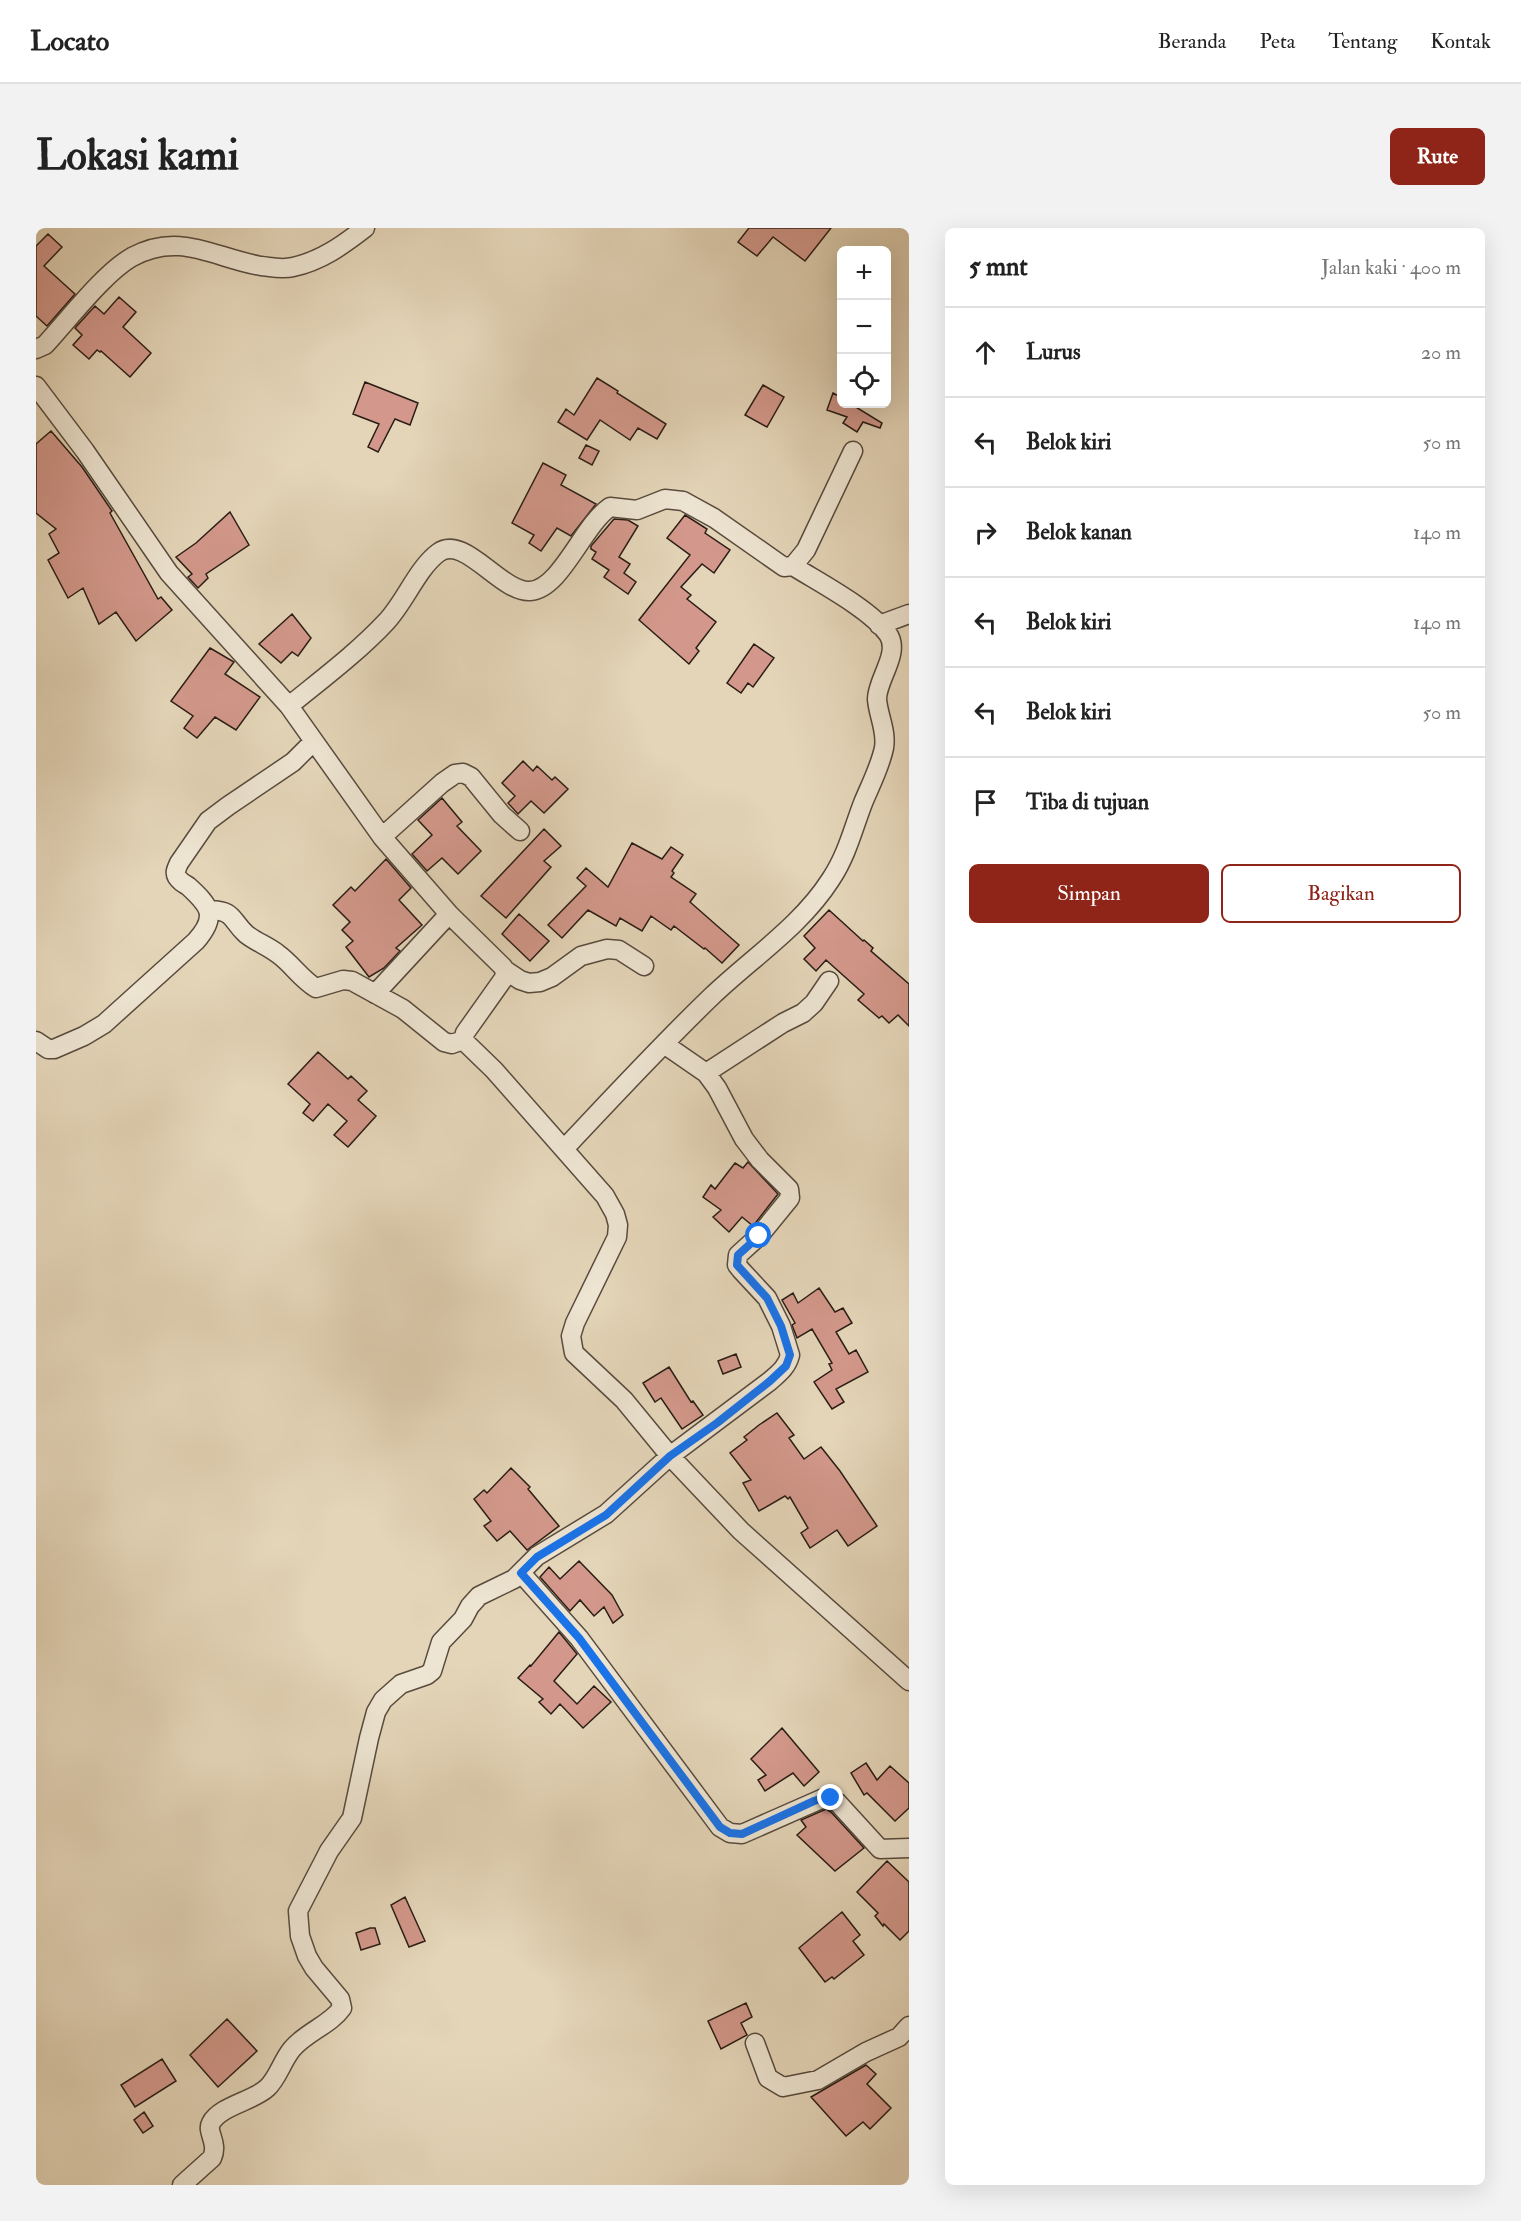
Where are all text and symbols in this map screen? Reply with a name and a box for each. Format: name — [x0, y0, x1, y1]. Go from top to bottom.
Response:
text: Locato — [30, 24, 109, 59]
text: Beranda — [1158, 28, 1226, 55]
text: Peta — [1259, 28, 1295, 55]
text: Tentang — [1328, 28, 1397, 55]
text: Kontak — [1430, 28, 1491, 55]
button: Rute — [1390, 128, 1485, 185]
text: Lokasi kami — [36, 130, 239, 182]
map controls — [837, 246, 891, 408]
button: + — [837, 246, 891, 300]
text: 5 mnt — [969, 251, 1028, 283]
text: Jalan kaki · 400 m — [1321, 255, 1461, 280]
button: − — [837, 300, 891, 354]
icon: ahead — [969, 336, 1002, 369]
text: Lurus — [1026, 338, 1080, 366]
text: 20 m — [1421, 340, 1461, 365]
button: locate — [837, 354, 891, 408]
icon: left — [969, 426, 1002, 459]
text: Belok kiri — [1026, 428, 1111, 456]
text: 50 m — [1422, 430, 1461, 455]
icon: right — [969, 516, 1002, 549]
text: Belok kanan — [1026, 518, 1132, 546]
text: 140 m — [1413, 520, 1461, 545]
icon: left — [969, 606, 1002, 639]
text: Belok kiri — [1026, 608, 1111, 636]
text: 140 m — [1413, 610, 1461, 635]
icon: left — [969, 696, 1002, 729]
text: Belok kiri — [1026, 698, 1111, 726]
text: 50 m — [1422, 700, 1461, 725]
icon: arrive — [969, 786, 1002, 819]
text: Tiba di tujuan — [1026, 788, 1149, 816]
button: Simpan — [969, 864, 1209, 923]
button: Bagikan — [1221, 864, 1461, 923]
route start — [745, 1222, 771, 1248]
route end — [817, 1784, 843, 1810]

